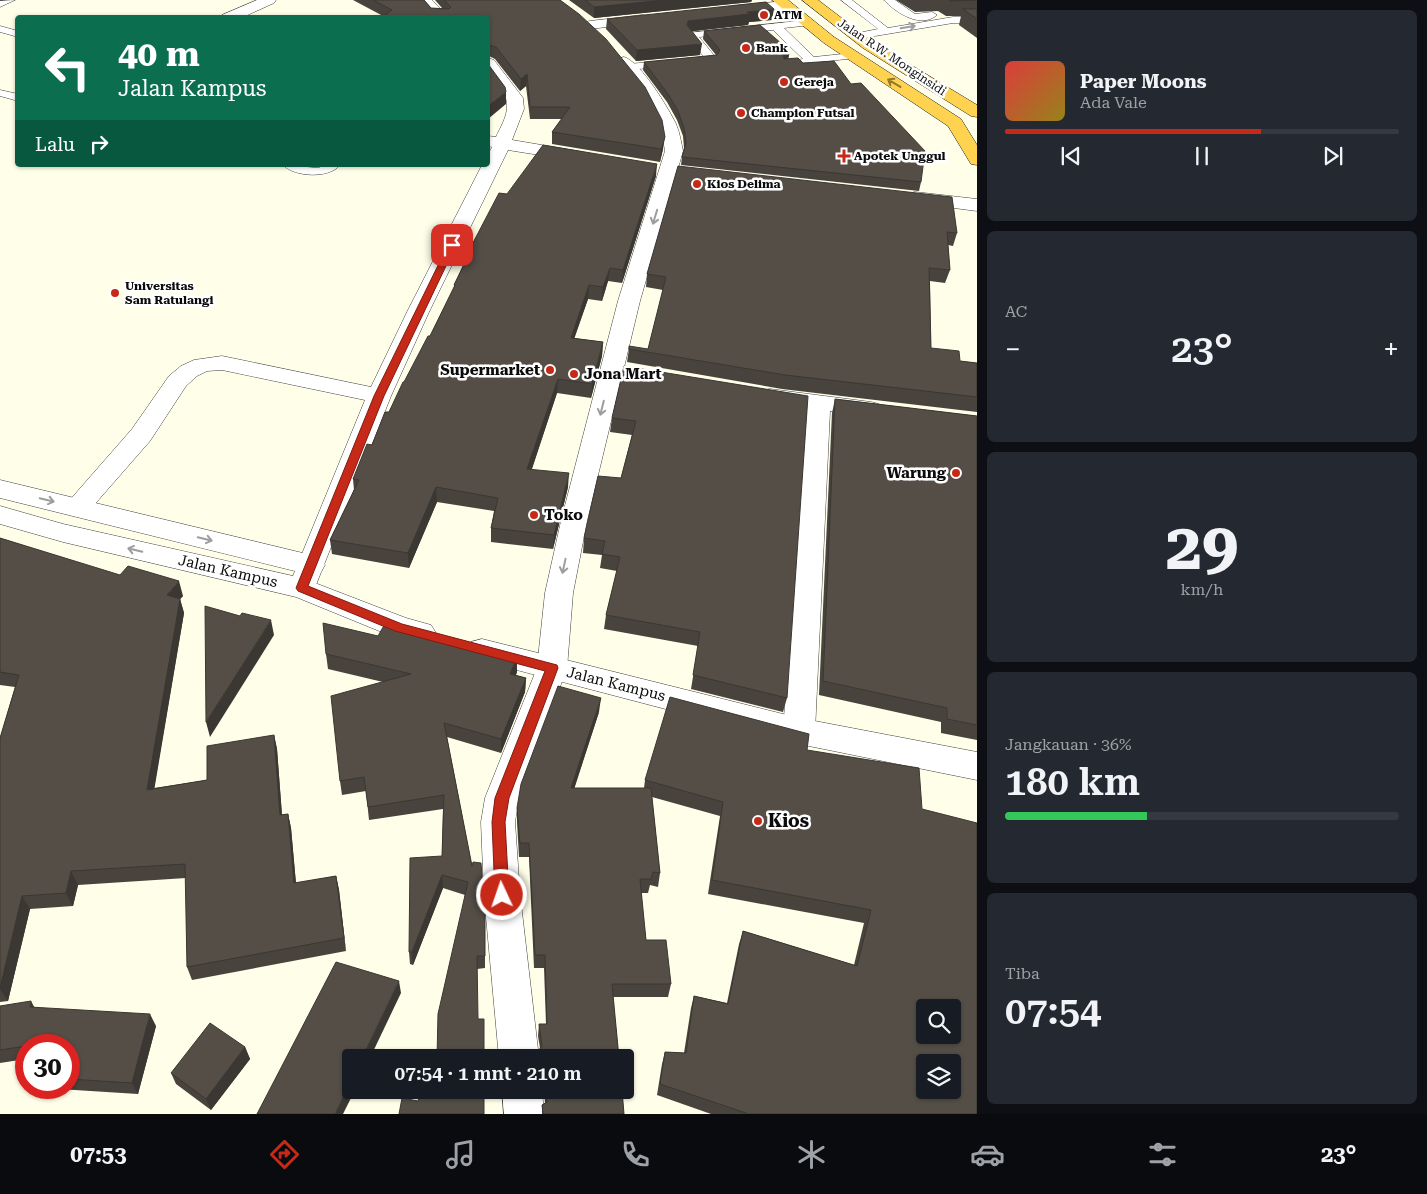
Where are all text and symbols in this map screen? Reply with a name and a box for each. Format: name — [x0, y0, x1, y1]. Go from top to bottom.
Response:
place label: ATM — [774, 8, 803, 22]
marker: ATM — [758, 9, 770, 21]
street label: Jalan R.W. Monginsidi — [835, 16, 949, 99]
one-way arrow — [900, 22, 916, 32]
text: 40 m — [118, 34, 200, 75]
icon: left — [35, 35, 100, 100]
place label: Bank — [756, 41, 789, 55]
marker: Bank — [740, 42, 752, 54]
text: Paper Moons — [1080, 70, 1207, 93]
place label: Gereja — [794, 75, 834, 89]
text: Jalan Kampus — [118, 76, 267, 101]
marker: Gereja — [778, 76, 790, 88]
one-way arrow — [887, 78, 901, 88]
text: Ada Vale — [1080, 93, 1147, 112]
place label: Champion Futsal — [751, 106, 855, 120]
marker: Champion Futsal — [735, 107, 747, 119]
icon: right — [85, 130, 113, 158]
text: Lalu — [35, 133, 75, 156]
icon: previous — [1057, 142, 1085, 170]
icon: pause — [1188, 142, 1216, 170]
icon: next — [1319, 142, 1347, 170]
place label: Apotek Unggul — [854, 149, 946, 163]
marker: Apotek Unggul — [838, 150, 850, 162]
place label: Kios Delima — [707, 177, 781, 191]
marker: Kios Delima — [691, 178, 703, 190]
one-way arrow — [649, 209, 659, 225]
pin — [431, 224, 473, 266]
icon: arrive — [438, 231, 466, 259]
place label: Universitas Sam Ratulangi — [125, 279, 213, 307]
marker: Universitas Sam Ratulangi — [109, 287, 121, 299]
text: AC — [1005, 302, 1027, 321]
text: 23° — [1171, 327, 1233, 371]
text: − — [1005, 333, 1021, 366]
text: + — [1383, 333, 1399, 366]
place label: Supermarket — [440, 361, 540, 379]
marker: Supermarket — [544, 364, 556, 376]
place label: Jona Mart — [584, 365, 662, 383]
marker: Jona Mart — [568, 368, 580, 380]
one-way arrow — [597, 399, 606, 415]
place label: Warung — [886, 464, 947, 482]
marker: Warung — [950, 467, 962, 479]
one-way arrow — [39, 496, 55, 506]
place label: Toko — [544, 506, 583, 524]
marker: Toko — [528, 509, 540, 521]
text: 29 — [1166, 509, 1238, 585]
one-way arrow — [197, 535, 213, 544]
one-way arrow — [127, 545, 143, 554]
street label: Jalan Kampus — [177, 551, 279, 591]
one-way arrow — [559, 557, 569, 573]
text: km/h — [1181, 580, 1223, 599]
street label: Jalan Kampus — [565, 663, 667, 705]
text: Jangkauan · 36% — [1005, 735, 1131, 754]
text: 180 km — [1005, 760, 1140, 804]
place label: Kios — [768, 810, 809, 831]
marker: Kios — [752, 815, 764, 827]
position arrow — [475, 868, 527, 920]
text: Tiba — [1005, 964, 1040, 983]
text: 07:54 — [1005, 989, 1101, 1033]
map controls — [916, 999, 961, 1099]
button: search — [916, 999, 961, 1044]
speed limit sign: 30 — [15, 1034, 80, 1099]
button: layers — [916, 1054, 961, 1099]
text: 07:54 · 1 mnt · 210 m — [395, 1062, 581, 1085]
icon: directions — [267, 1137, 302, 1172]
icon: music — [443, 1137, 478, 1172]
icon: phone — [618, 1137, 653, 1172]
icon: climate — [794, 1137, 829, 1172]
icon: car — [970, 1137, 1005, 1172]
icon: filters — [1145, 1137, 1180, 1172]
text: 07:53 — [70, 1142, 126, 1167]
text: 23° — [1321, 1142, 1357, 1167]

